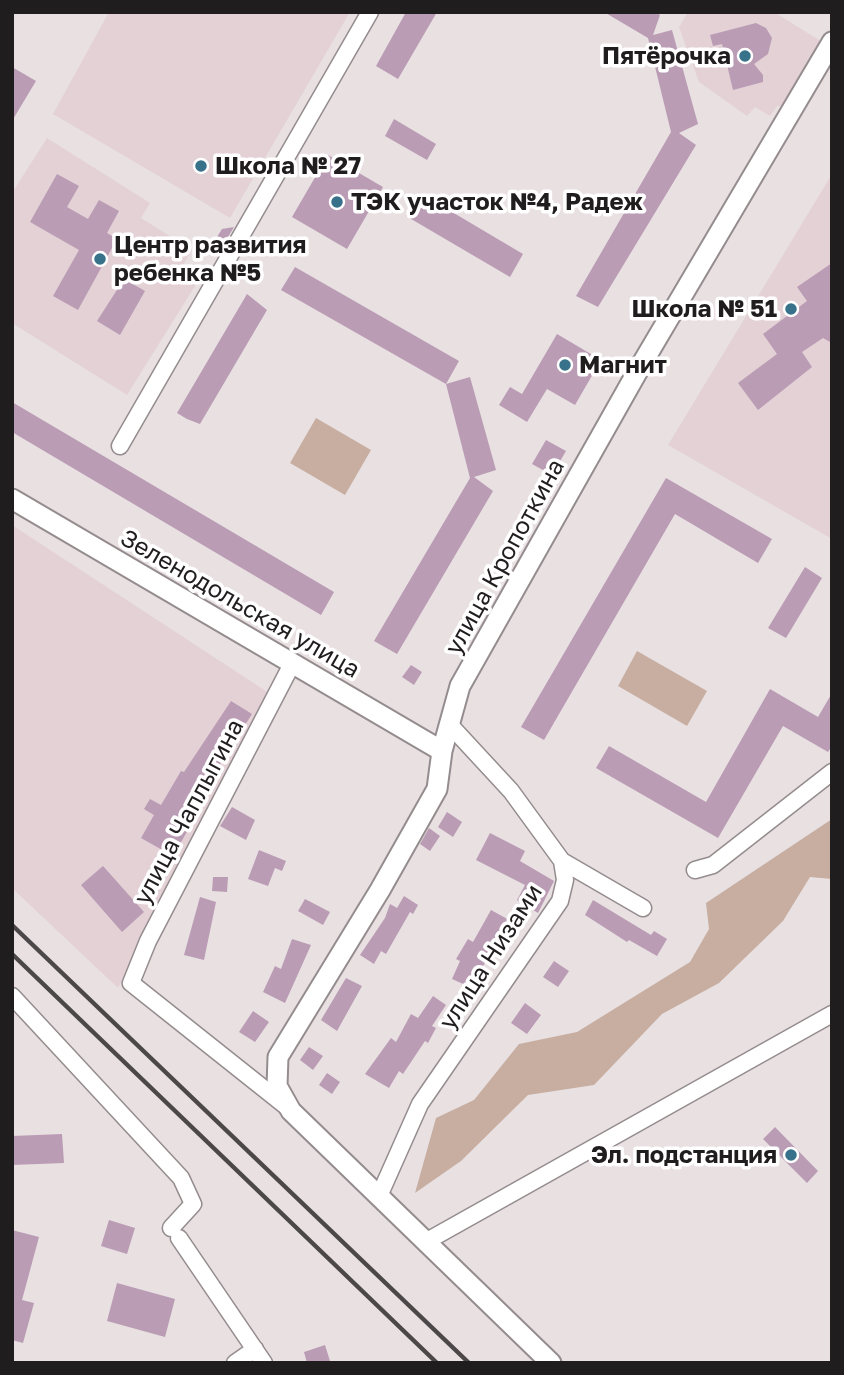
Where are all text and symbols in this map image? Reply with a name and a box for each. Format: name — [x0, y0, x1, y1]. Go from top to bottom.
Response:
place label: Пятёрочка — [602, 42, 731, 70]
marker: Пятёрочка — [737, 48, 753, 64]
place label: Школа № 27 — [215, 152, 361, 180]
marker: Школа № 27 — [193, 158, 209, 174]
place label: ТЭК участок №4, Радеж — [351, 188, 643, 216]
marker: ТЭК участок №4, Радеж — [329, 194, 345, 210]
place label: Центр развития ребенка №5 — [114, 231, 306, 287]
marker: Центр развития ребенка №5 — [92, 251, 108, 267]
place label: Школа № 51 — [632, 295, 777, 323]
marker: Школа № 51 — [783, 301, 799, 317]
place label: Магнит — [579, 351, 667, 379]
marker: Магнит — [557, 357, 573, 373]
street label: улица Кропоткина — [439, 454, 571, 660]
street label: Зеленодольская улица — [115, 524, 365, 684]
street label: улица Чаплыгина — [128, 714, 250, 910]
street label: улица Низами — [433, 879, 549, 1035]
place label: Эл. подстанция — [591, 1141, 777, 1169]
marker: Эл. подстанция — [783, 1147, 799, 1163]

